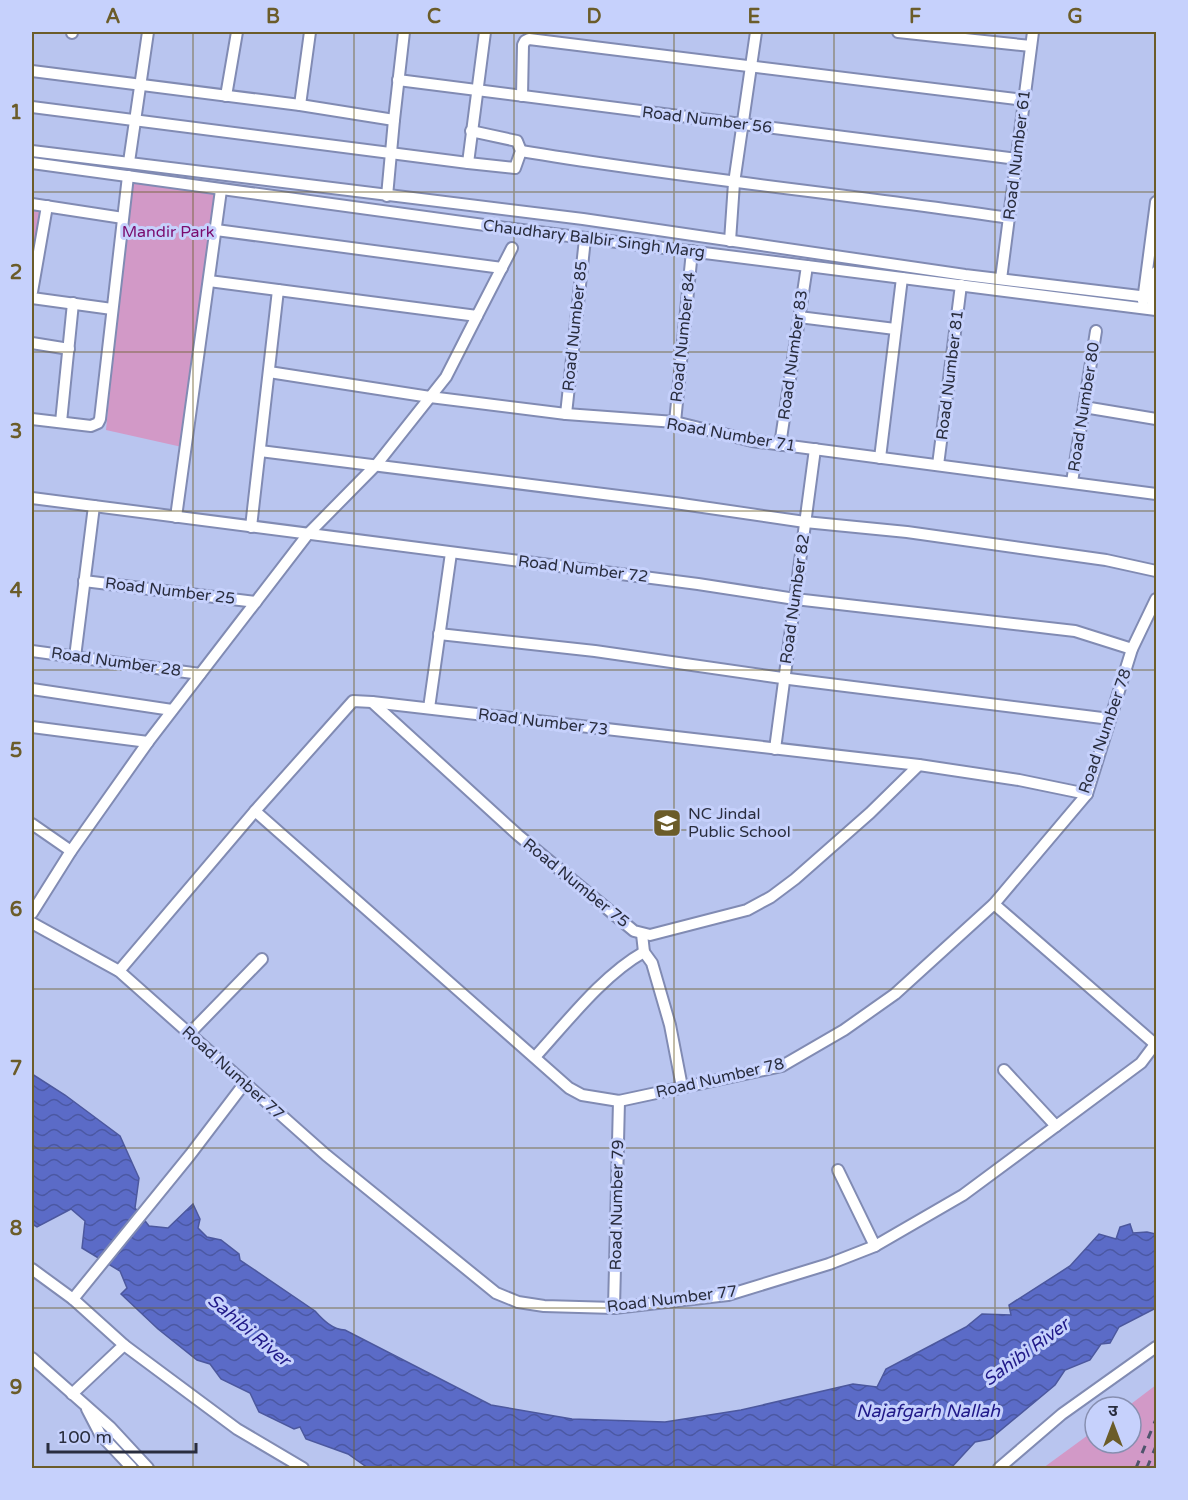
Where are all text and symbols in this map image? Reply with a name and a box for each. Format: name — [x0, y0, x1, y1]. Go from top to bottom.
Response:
text: A — [106, 5, 121, 29]
text: B — [266, 5, 280, 29]
text: C — [427, 5, 441, 29]
text: D — [586, 5, 602, 29]
text: E — [748, 5, 761, 29]
text: F — [909, 5, 921, 29]
text: G — [1067, 5, 1083, 29]
street label: Road Number 61 — [999, 89, 1035, 221]
text: 1 — [10, 101, 22, 125]
street label: Road Number 56 — [641, 102, 773, 138]
street label: Chaudhary Balbir Singh Marg — [482, 215, 706, 263]
park label: Mandir Park — [122, 222, 215, 242]
street label: Road Number 85 — [558, 260, 592, 392]
text: 2 — [10, 261, 22, 285]
street label: Road Number 84 — [666, 271, 700, 403]
street label: Road Number 83 — [774, 289, 812, 421]
street label: Road Number 81 — [932, 309, 968, 441]
street label: Road Number 80 — [1064, 341, 1104, 473]
street label: Road Number 71 — [665, 414, 797, 456]
text: 3 — [10, 420, 22, 444]
street label: Road Number 82 — [776, 533, 814, 665]
street label: Road Number 72 — [517, 551, 649, 587]
street label: Road Number 25 — [104, 573, 236, 609]
text: 4 — [10, 579, 23, 603]
street label: Road Number 28 — [50, 643, 182, 681]
street label: Road Number 78 — [1074, 666, 1136, 796]
street label: Road Number 73 — [477, 704, 609, 740]
text: 5 — [10, 739, 22, 763]
place label: NC Jindal Public School — [688, 804, 791, 842]
school or university icon: NC Jindal Public School — [651, 807, 683, 839]
street label: Road Number 75 — [519, 834, 633, 932]
text: 6 — [10, 898, 22, 922]
street label: Road Number 77 — [178, 1022, 288, 1124]
street label: Road Number 78 — [654, 1054, 786, 1102]
text: 7 — [10, 1057, 22, 1081]
street label: Road Number 79 — [606, 1139, 628, 1271]
text: 8 — [10, 1217, 22, 1241]
street label: Road Number 77 — [606, 1281, 738, 1317]
water label: Sahibi River — [203, 1289, 296, 1372]
water label: Sahibi River — [979, 1312, 1075, 1391]
text: 9 — [10, 1376, 22, 1400]
north arrow — [1083, 1395, 1143, 1455]
water label: Najafgarh Nallah — [856, 1400, 1001, 1422]
text: उ — [1108, 1401, 1118, 1421]
scale bar — [48, 1416, 196, 1454]
text: 100 m — [57, 1426, 112, 1448]

